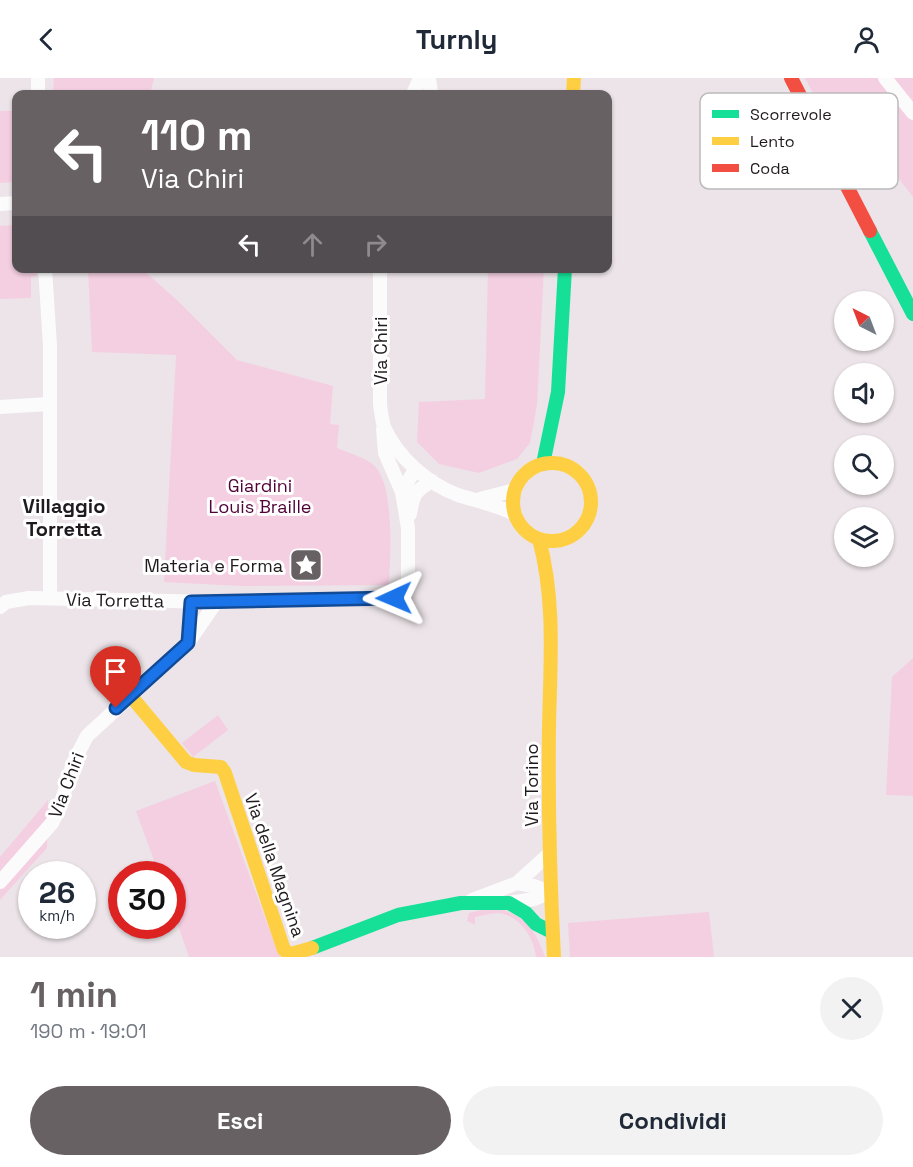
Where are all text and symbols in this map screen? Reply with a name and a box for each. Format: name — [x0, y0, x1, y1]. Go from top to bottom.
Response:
text: Turnly — [416, 22, 497, 57]
icon: back — [30, 23, 63, 56]
icon: person — [850, 23, 883, 56]
legend — [700, 93, 898, 189]
text: Scorrevole — [750, 104, 832, 125]
text: 110 m — [141, 109, 253, 162]
icon: left — [42, 114, 120, 192]
text: Lento — [750, 131, 795, 152]
text: Coda — [750, 158, 790, 179]
text: Via Chiri — [141, 161, 244, 196]
icon: left — [233, 228, 266, 261]
icon: ahead — [296, 228, 329, 261]
icon: right — [359, 228, 392, 261]
north arrow — [834, 291, 894, 351]
map controls — [834, 291, 894, 567]
street label: Via Chiri — [369, 317, 392, 385]
button: sound — [834, 363, 894, 423]
button: search — [834, 435, 894, 495]
park label: Giardini Louis Braille — [208, 474, 312, 518]
district label: Villaggio Torretta — [23, 493, 105, 542]
button: layers — [834, 507, 894, 567]
place icon: Materia e Forma — [288, 547, 324, 583]
place label: Materia e Forma — [144, 554, 283, 577]
position arrow — [362, 566, 426, 630]
street label: Via Torretta — [66, 588, 164, 612]
pin — [90, 646, 141, 708]
icon: arrive — [99, 655, 132, 688]
street label: Via Torino — [520, 743, 543, 827]
street label: Via Chiri — [43, 749, 89, 821]
street label: Via della Magnina — [240, 790, 310, 940]
speed limit sign: 30 — [108, 861, 186, 939]
text: 26 — [39, 873, 75, 912]
text: km/h — [39, 906, 75, 925]
text: 1 min — [30, 972, 118, 1018]
button: close — [820, 977, 883, 1040]
text: 190 m · 19:01 — [30, 1018, 147, 1044]
button: Esci — [30, 1086, 451, 1155]
button: Condividi — [463, 1086, 883, 1155]

